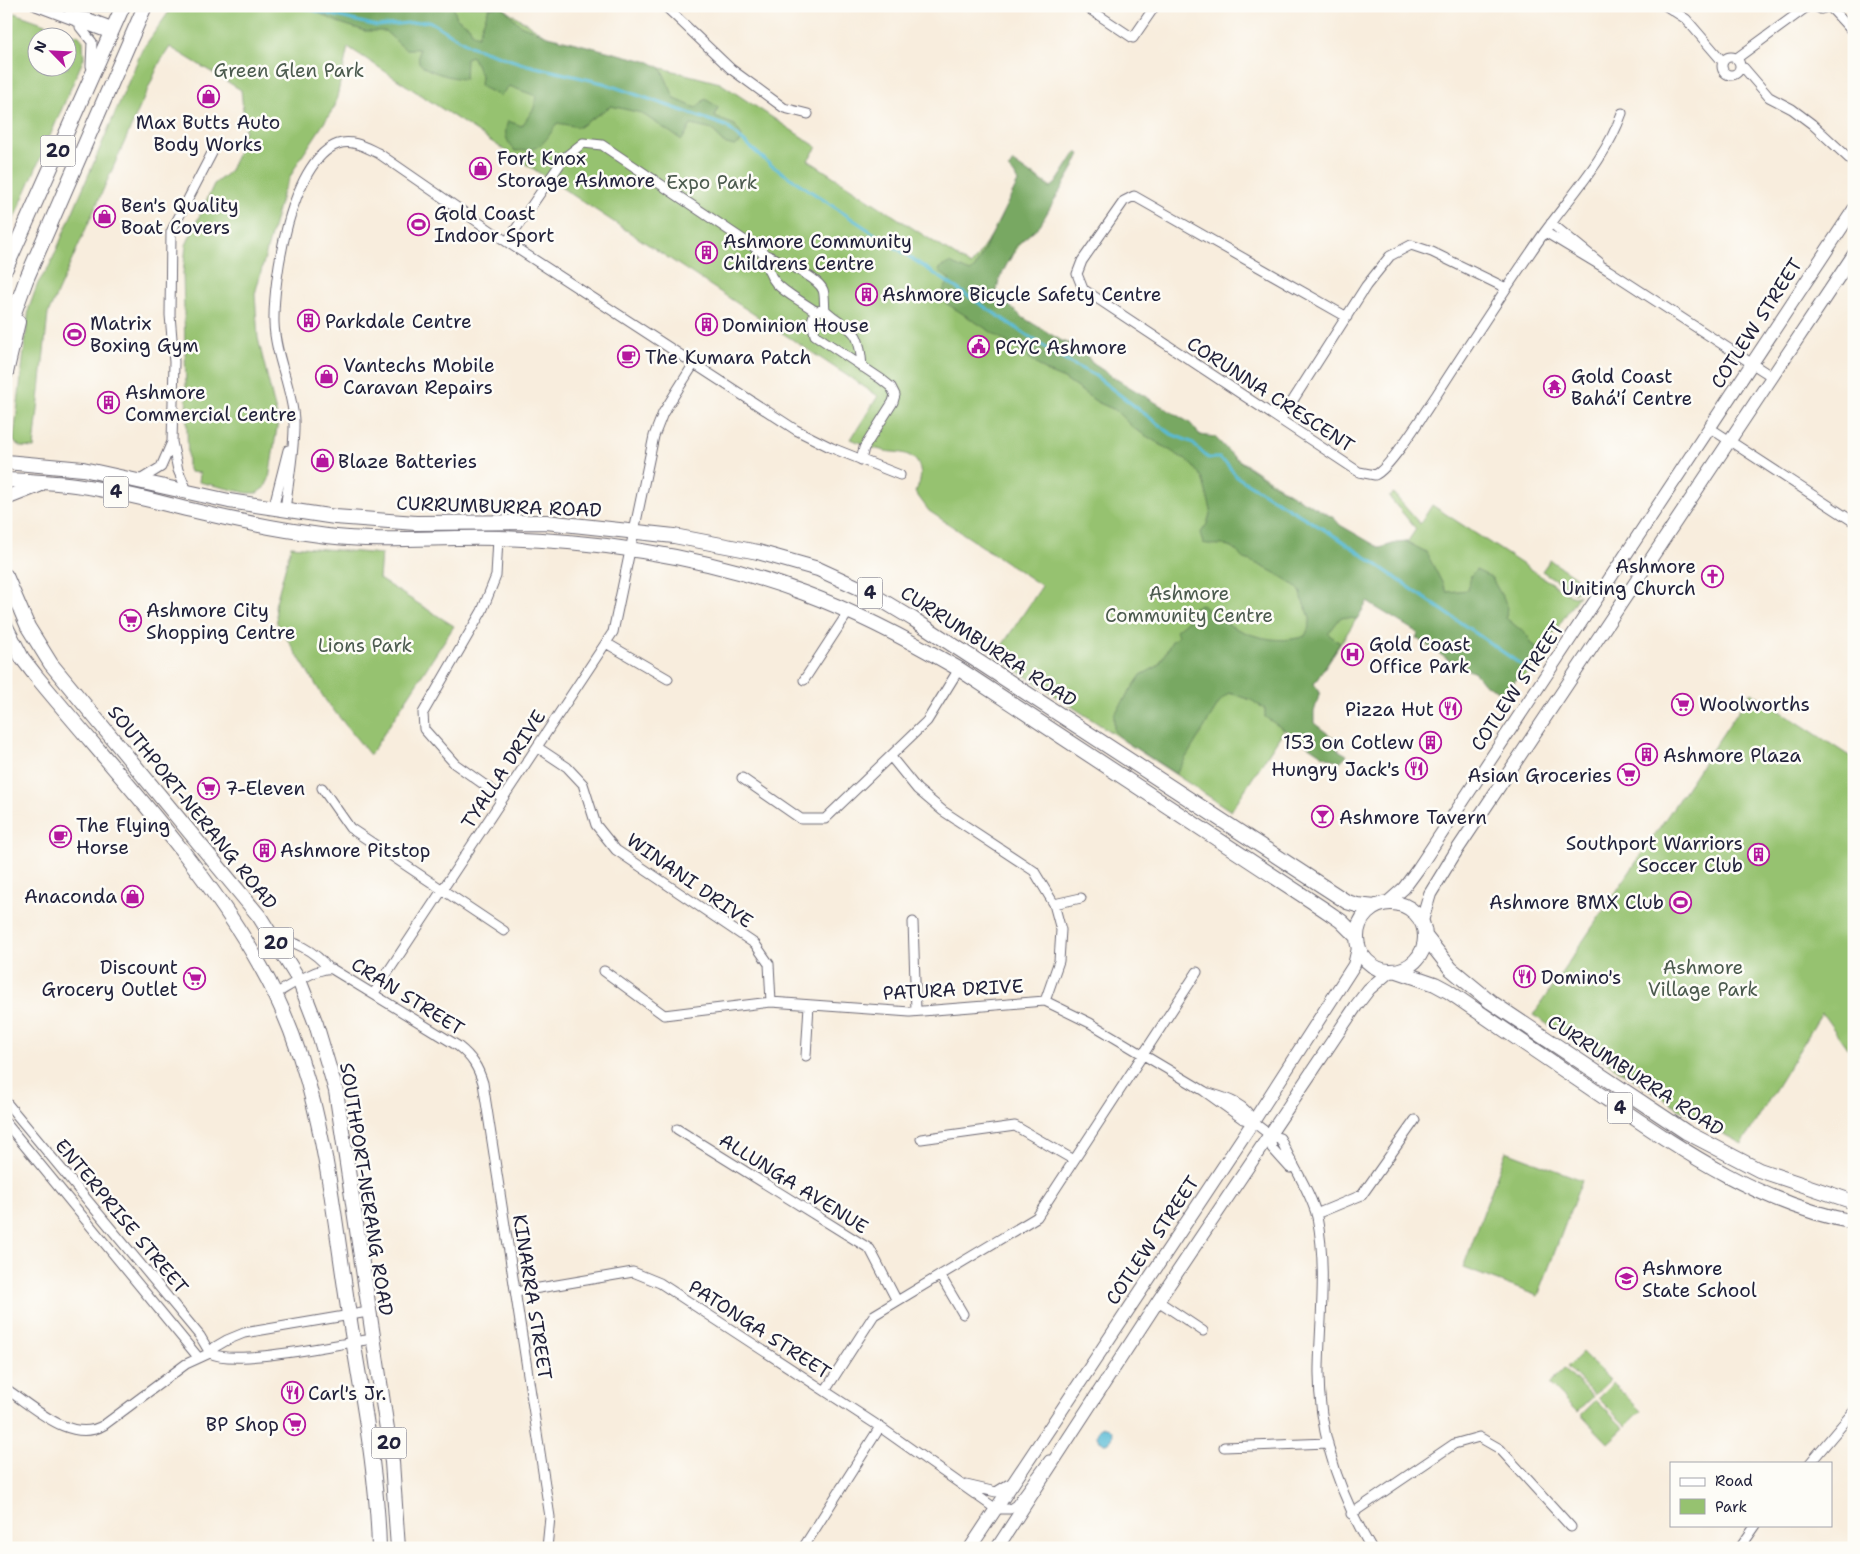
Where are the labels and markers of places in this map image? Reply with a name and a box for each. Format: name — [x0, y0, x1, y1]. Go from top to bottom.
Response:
shop icon: Max Butts Auto Body Works — [196, 84, 220, 108]
place label: Max Butts Auto Body Works — [136, 110, 280, 157]
place label: Fort Knox Storage Ashmore — [497, 146, 655, 193]
shop icon: Fort Knox Storage Ashmore — [469, 157, 493, 181]
place label: Ben's Quality Boat Covers — [121, 193, 239, 240]
place label: Gold Coast Indoor Sport — [434, 201, 555, 248]
shop icon: Ben's Quality Boat Covers — [93, 204, 117, 228]
sports icon: Gold Coast Indoor Sport — [406, 212, 430, 236]
place label: Ashmore Community Childrens Centre — [723, 229, 912, 276]
building icon: Ashmore Community Childrens Centre — [695, 240, 719, 264]
building icon: Ashmore Bicycle Safety Centre — [854, 282, 878, 306]
place label: Ashmore Bicycle Safety Centre — [882, 282, 1162, 307]
building icon: Parkdale Centre — [297, 309, 321, 333]
place label: Parkdale Centre — [325, 309, 472, 334]
place label: Matrix Boxing Gym — [90, 311, 199, 358]
building icon: Dominion House — [694, 313, 718, 337]
place label: Dominion House — [722, 313, 869, 338]
sports icon: Matrix Boxing Gym — [62, 322, 86, 346]
public building icon: PCYC Ashmore — [967, 335, 991, 359]
place label: PCYC Ashmore — [995, 335, 1127, 360]
cafe icon: The Kumara Patch — [617, 345, 641, 369]
place label: The Kumara Patch — [645, 345, 811, 370]
place label: Vantechs Mobile Caravan Repairs — [343, 353, 495, 400]
shop icon: Vantechs Mobile Caravan Repairs — [315, 364, 339, 388]
place label: Gold Coast Bahá'í Centre — [1571, 364, 1692, 411]
temple icon: Gold Coast Bahá'í Centre — [1543, 375, 1567, 399]
place label: Ashmore Commercial Centre — [125, 380, 297, 427]
building icon: Ashmore Commercial Centre — [97, 391, 121, 415]
shop icon: Blaze Batteries — [310, 449, 334, 473]
place label: Blaze Batteries — [338, 449, 477, 474]
place label: Ashmore Uniting Church — [1561, 554, 1696, 601]
church icon: Ashmore Uniting Church — [1700, 565, 1724, 589]
place label: Ashmore City Shopping Centre — [146, 598, 296, 645]
supermarket icon: Ashmore City Shopping Centre — [118, 609, 142, 633]
place label: Gold Coast Office Park — [1369, 632, 1471, 679]
hospital icon: Gold Coast Office Park — [1341, 643, 1365, 667]
supermarket icon: Woolworths — [1671, 692, 1695, 716]
place label: Woolworths — [1699, 692, 1810, 717]
place label: Pizza Hut — [1345, 697, 1434, 722]
restaurant icon: Pizza Hut — [1438, 697, 1462, 721]
place label: 153 on Cotlew — [1283, 730, 1414, 755]
building icon: 153 on Cotlew — [1418, 730, 1442, 754]
building icon: Ashmore Plaza — [1635, 743, 1659, 767]
place label: Ashmore Plaza — [1663, 743, 1802, 768]
place label: Hungry Jack's — [1271, 757, 1400, 782]
restaurant icon: Hungry Jack's — [1404, 757, 1428, 781]
place label: Asian Groceries — [1468, 763, 1612, 788]
supermarket icon: Asian Groceries — [1616, 763, 1640, 787]
supermarket icon: 7-Eleven — [197, 776, 221, 800]
place label: 7-Eleven — [225, 776, 305, 801]
bar icon: Ashmore Tavern — [1311, 805, 1335, 829]
place label: Ashmore Tavern — [1339, 805, 1487, 830]
place label: The Flying Horse — [76, 813, 170, 860]
cafe icon: The Flying Horse — [48, 824, 72, 848]
place label: Southport Warriors Soccer Club — [1566, 831, 1743, 878]
building icon: Ashmore Pitstop — [252, 838, 276, 862]
place label: Ashmore Pitstop — [280, 838, 431, 863]
building icon: Southport Warriors Soccer Club — [1747, 842, 1771, 866]
place label: Anaconda — [24, 884, 117, 909]
shop icon: Anaconda — [121, 884, 145, 908]
place label: Ashmore BMX Club — [1489, 890, 1664, 915]
sports icon: Ashmore BMX Club — [1668, 890, 1692, 914]
place label: Discount Grocery Outlet — [42, 955, 178, 1002]
restaurant icon: Domino's — [1513, 965, 1537, 989]
place label: Domino's — [1541, 965, 1621, 990]
supermarket icon: Discount Grocery Outlet — [182, 966, 206, 990]
place label: Ashmore State School — [1642, 1256, 1757, 1303]
school or university icon: Ashmore State School — [1614, 1267, 1638, 1291]
restaurant icon: Carl's Jr. — [280, 1381, 304, 1405]
place label: Carl's Jr. — [308, 1381, 386, 1406]
place label: BP Shop — [206, 1412, 279, 1437]
supermarket icon: BP Shop — [283, 1412, 307, 1436]

